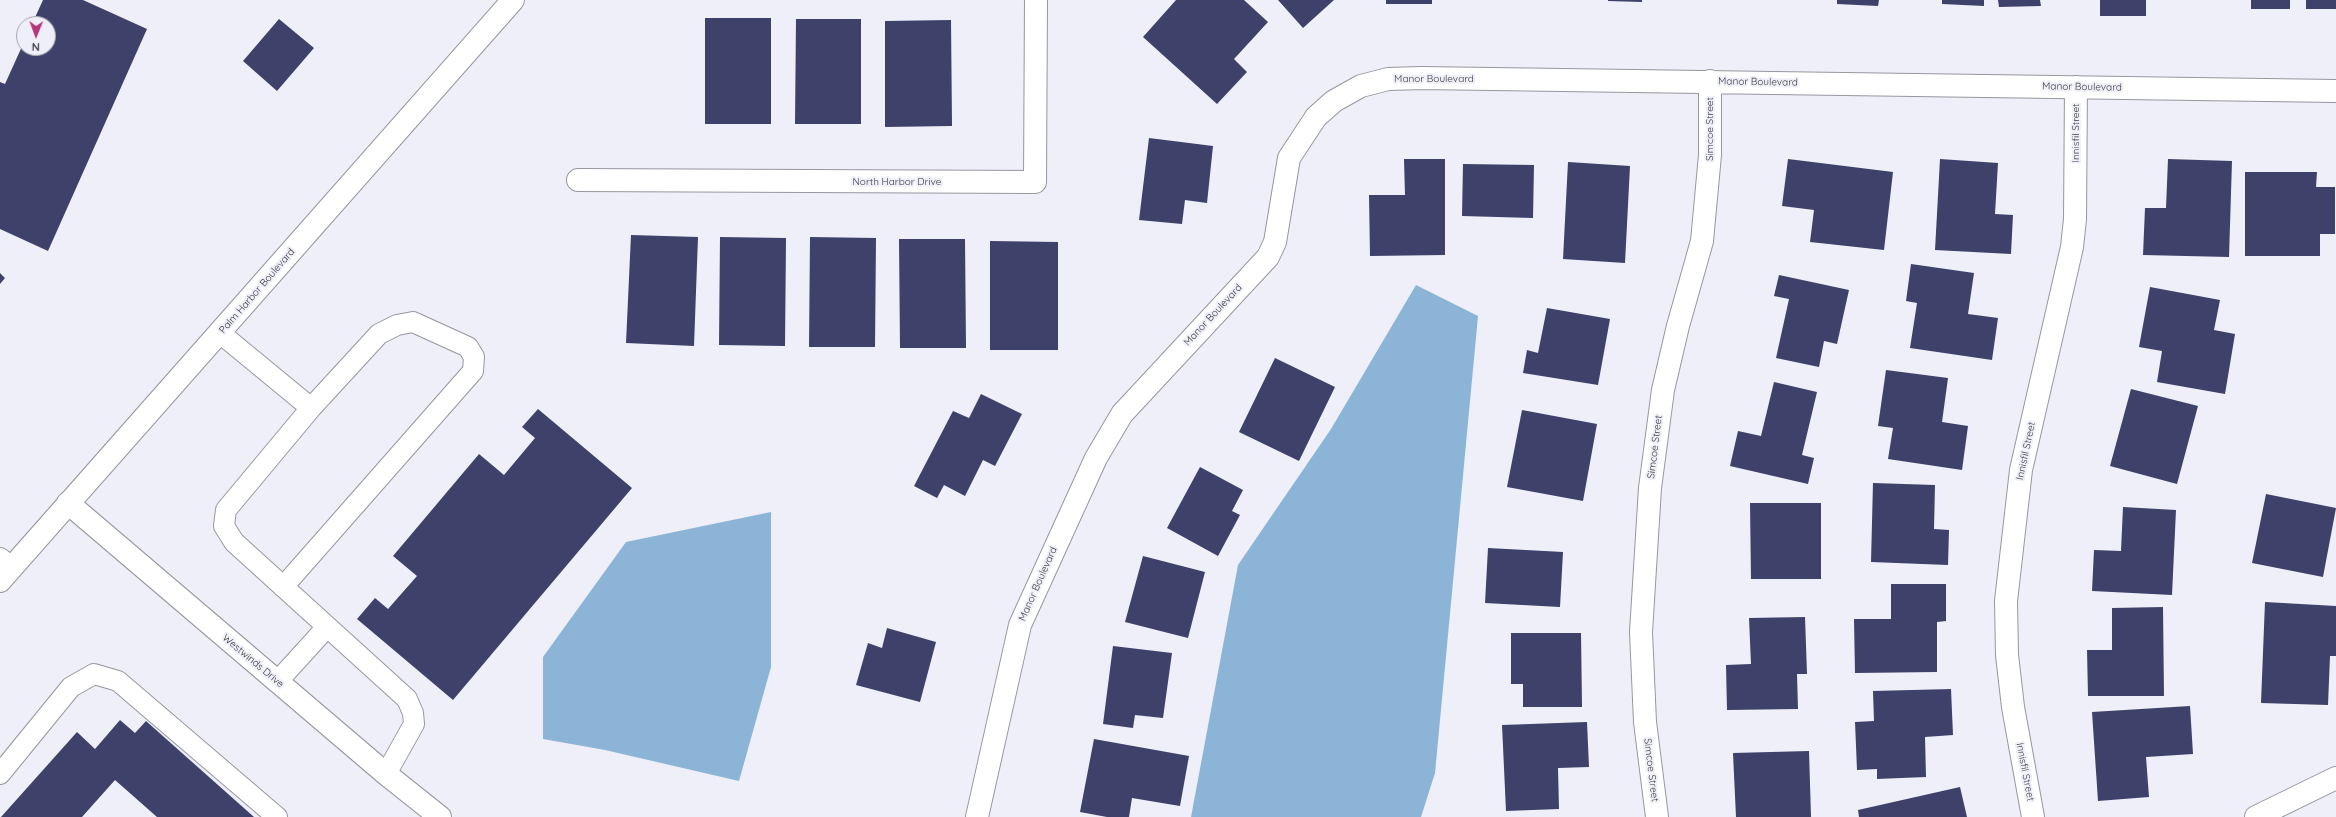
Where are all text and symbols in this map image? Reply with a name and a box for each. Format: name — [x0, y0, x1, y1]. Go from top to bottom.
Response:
north arrow — [16, 16, 56, 56]
text: N — [32, 40, 40, 54]
street label: Manor Boulevard — [1394, 73, 1474, 85]
street label: Manor Boulevard — [1718, 75, 1798, 89]
street label: Manor Boulevard — [2042, 80, 2122, 94]
street label: Simcoe Street — [1704, 97, 1716, 161]
street label: Innisfil Street — [2070, 104, 2082, 162]
street label: North Harbor Drive — [853, 176, 941, 188]
street label: Palm Harbor Boulevard — [217, 246, 297, 336]
street label: Manor Boulevard — [1181, 282, 1245, 348]
street label: Simcoe Street — [1645, 415, 1665, 479]
street label: Innisfil Street — [2014, 421, 2038, 481]
street label: Manor Boulevard — [1016, 545, 1060, 623]
street label: Westwinds Drive — [220, 632, 286, 690]
street label: Simcoe Street — [1641, 738, 1661, 802]
street label: Innisfil Street — [2013, 742, 2037, 802]

